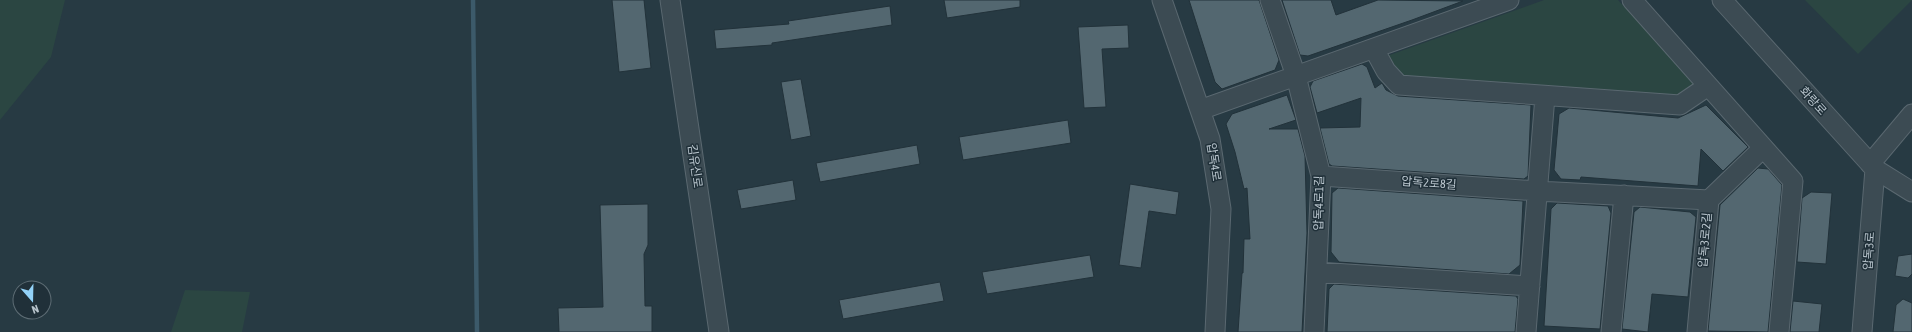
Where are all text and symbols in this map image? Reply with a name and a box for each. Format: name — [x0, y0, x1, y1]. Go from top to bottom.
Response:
street label: 화랑로 — [1797, 84, 1829, 118]
street label: 압독4로 — [1204, 142, 1224, 182]
street label: 김유신로 — [685, 143, 705, 189]
street label: 압독2로8길 — [1401, 174, 1457, 192]
street label: 압독4로1길 — [1312, 175, 1326, 231]
street label: 압독3로2길 — [1696, 212, 1714, 268]
street label: 압독3로 — [1861, 231, 1877, 271]
north arrow — [12, 280, 52, 320]
text: N — [30, 303, 41, 316]

